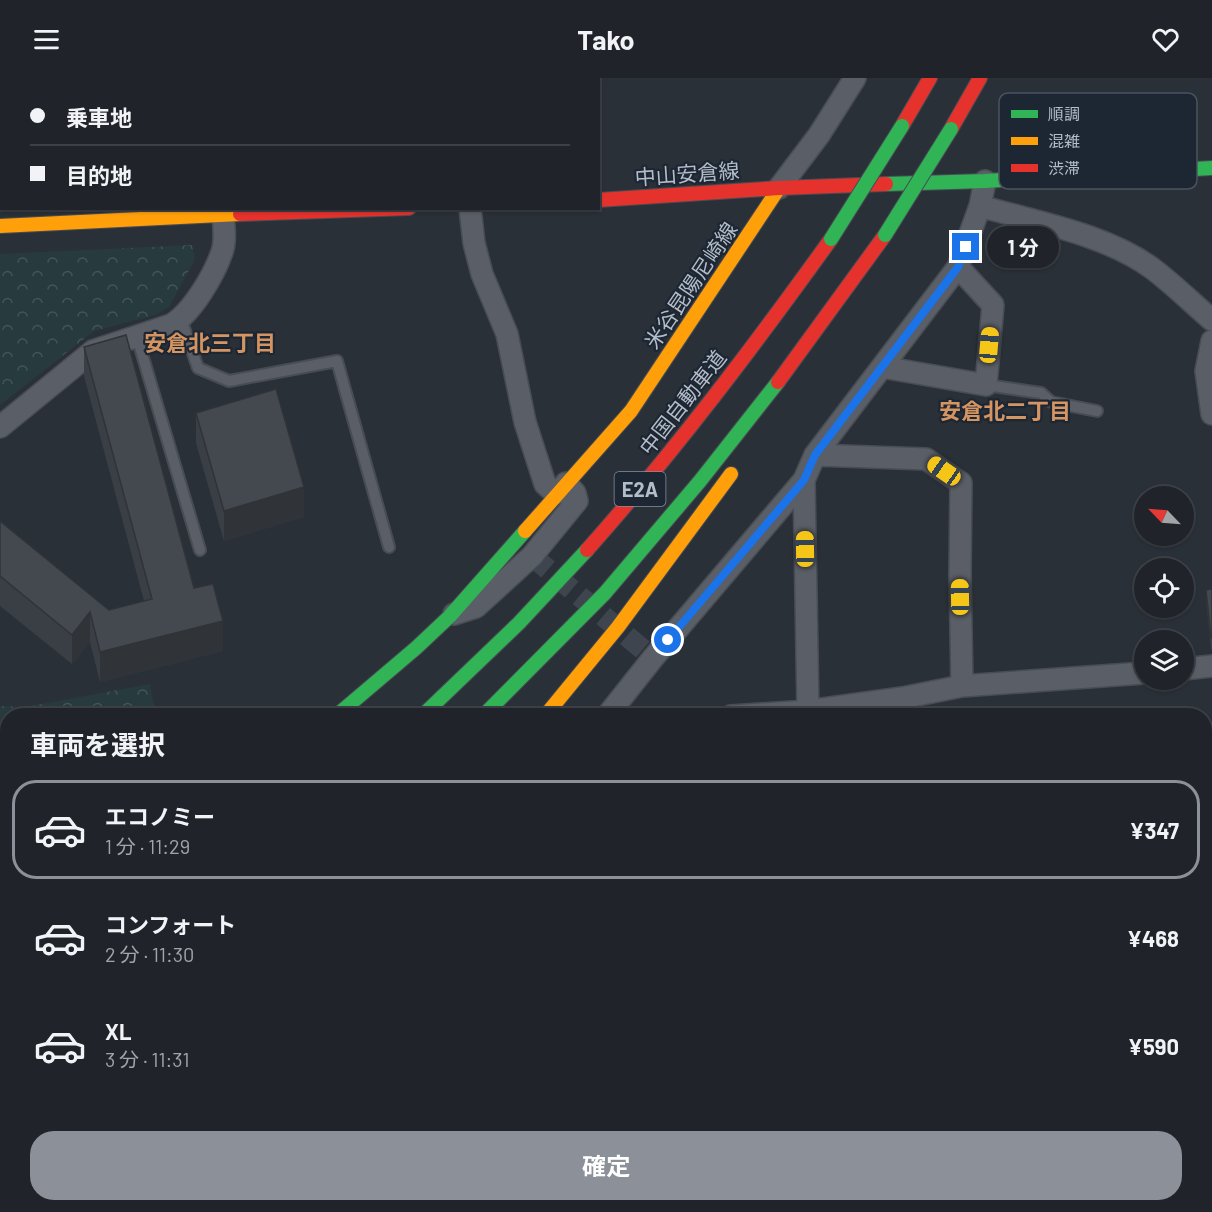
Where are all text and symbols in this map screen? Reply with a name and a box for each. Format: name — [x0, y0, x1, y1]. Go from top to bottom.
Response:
icon: menu — [30, 23, 63, 56]
text: Tako — [577, 23, 635, 55]
icon: heart — [1149, 23, 1182, 56]
legend — [999, 93, 1197, 189]
text: 乗車地 — [66, 104, 132, 130]
text: 順調 — [1048, 104, 1080, 123]
text: 混雑 — [1048, 131, 1080, 150]
street label: 中山安倉線 — [634, 157, 740, 189]
text: 渋滞 — [1048, 158, 1080, 177]
text: 目的地 — [66, 162, 132, 188]
street label: 米谷昆陽尼崎線 — [639, 217, 741, 353]
callout: 1 分 — [987, 226, 1059, 268]
route end — [952, 233, 979, 260]
text: 1 分 — [1007, 235, 1039, 259]
car — [978, 326, 1000, 364]
district label: 安倉北三丁目 — [144, 329, 276, 355]
street label: 中国自動車道 — [633, 345, 731, 459]
district label: 安倉北二丁目 — [939, 397, 1071, 423]
car — [924, 453, 964, 489]
road number: E2A — [614, 472, 666, 506]
north arrow — [1134, 486, 1194, 546]
map controls — [1134, 486, 1194, 690]
car — [796, 531, 814, 567]
button: locate — [1134, 558, 1194, 618]
car — [951, 579, 969, 615]
route start — [654, 626, 681, 653]
button: layers — [1134, 630, 1194, 690]
text: 車両を選択 — [30, 728, 165, 760]
icon: car — [33, 803, 87, 857]
text: エコノミー — [105, 803, 215, 829]
text: ¥347 — [1129, 817, 1179, 843]
text: 1 分 · 11:29 — [105, 834, 190, 858]
icon: car — [33, 911, 87, 965]
text: コンフォート — [105, 911, 236, 937]
text: ¥468 — [1127, 925, 1179, 951]
text: 2 分 · 11:30 — [105, 942, 194, 966]
text: XL — [105, 1018, 131, 1044]
icon: car — [33, 1019, 87, 1073]
text: ¥590 — [1128, 1033, 1179, 1059]
text: 3 分 · 11:31 — [105, 1047, 190, 1071]
button: 確定 — [30, 1131, 1182, 1200]

